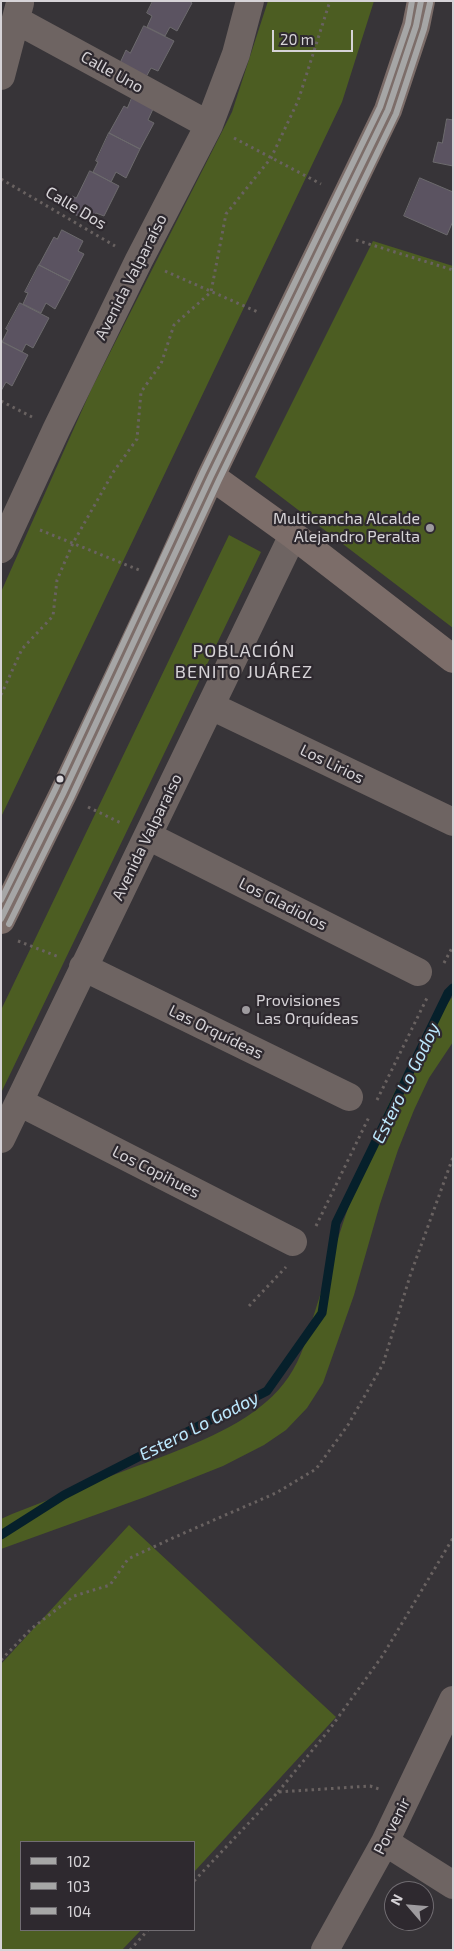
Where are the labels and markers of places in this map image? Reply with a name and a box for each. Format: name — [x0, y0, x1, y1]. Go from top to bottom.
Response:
place label: Multicancha Alcalde Alejandro Peralta — [273, 509, 420, 547]
marker: Multicancha Alcalde Alejandro Peralta — [424, 522, 436, 534]
unlabelled marker — [55, 774, 65, 784]
place label: Provisiones Las Orquídeas — [256, 991, 359, 1029]
marker: Provisiones Las Orquídeas — [240, 1004, 252, 1016]

